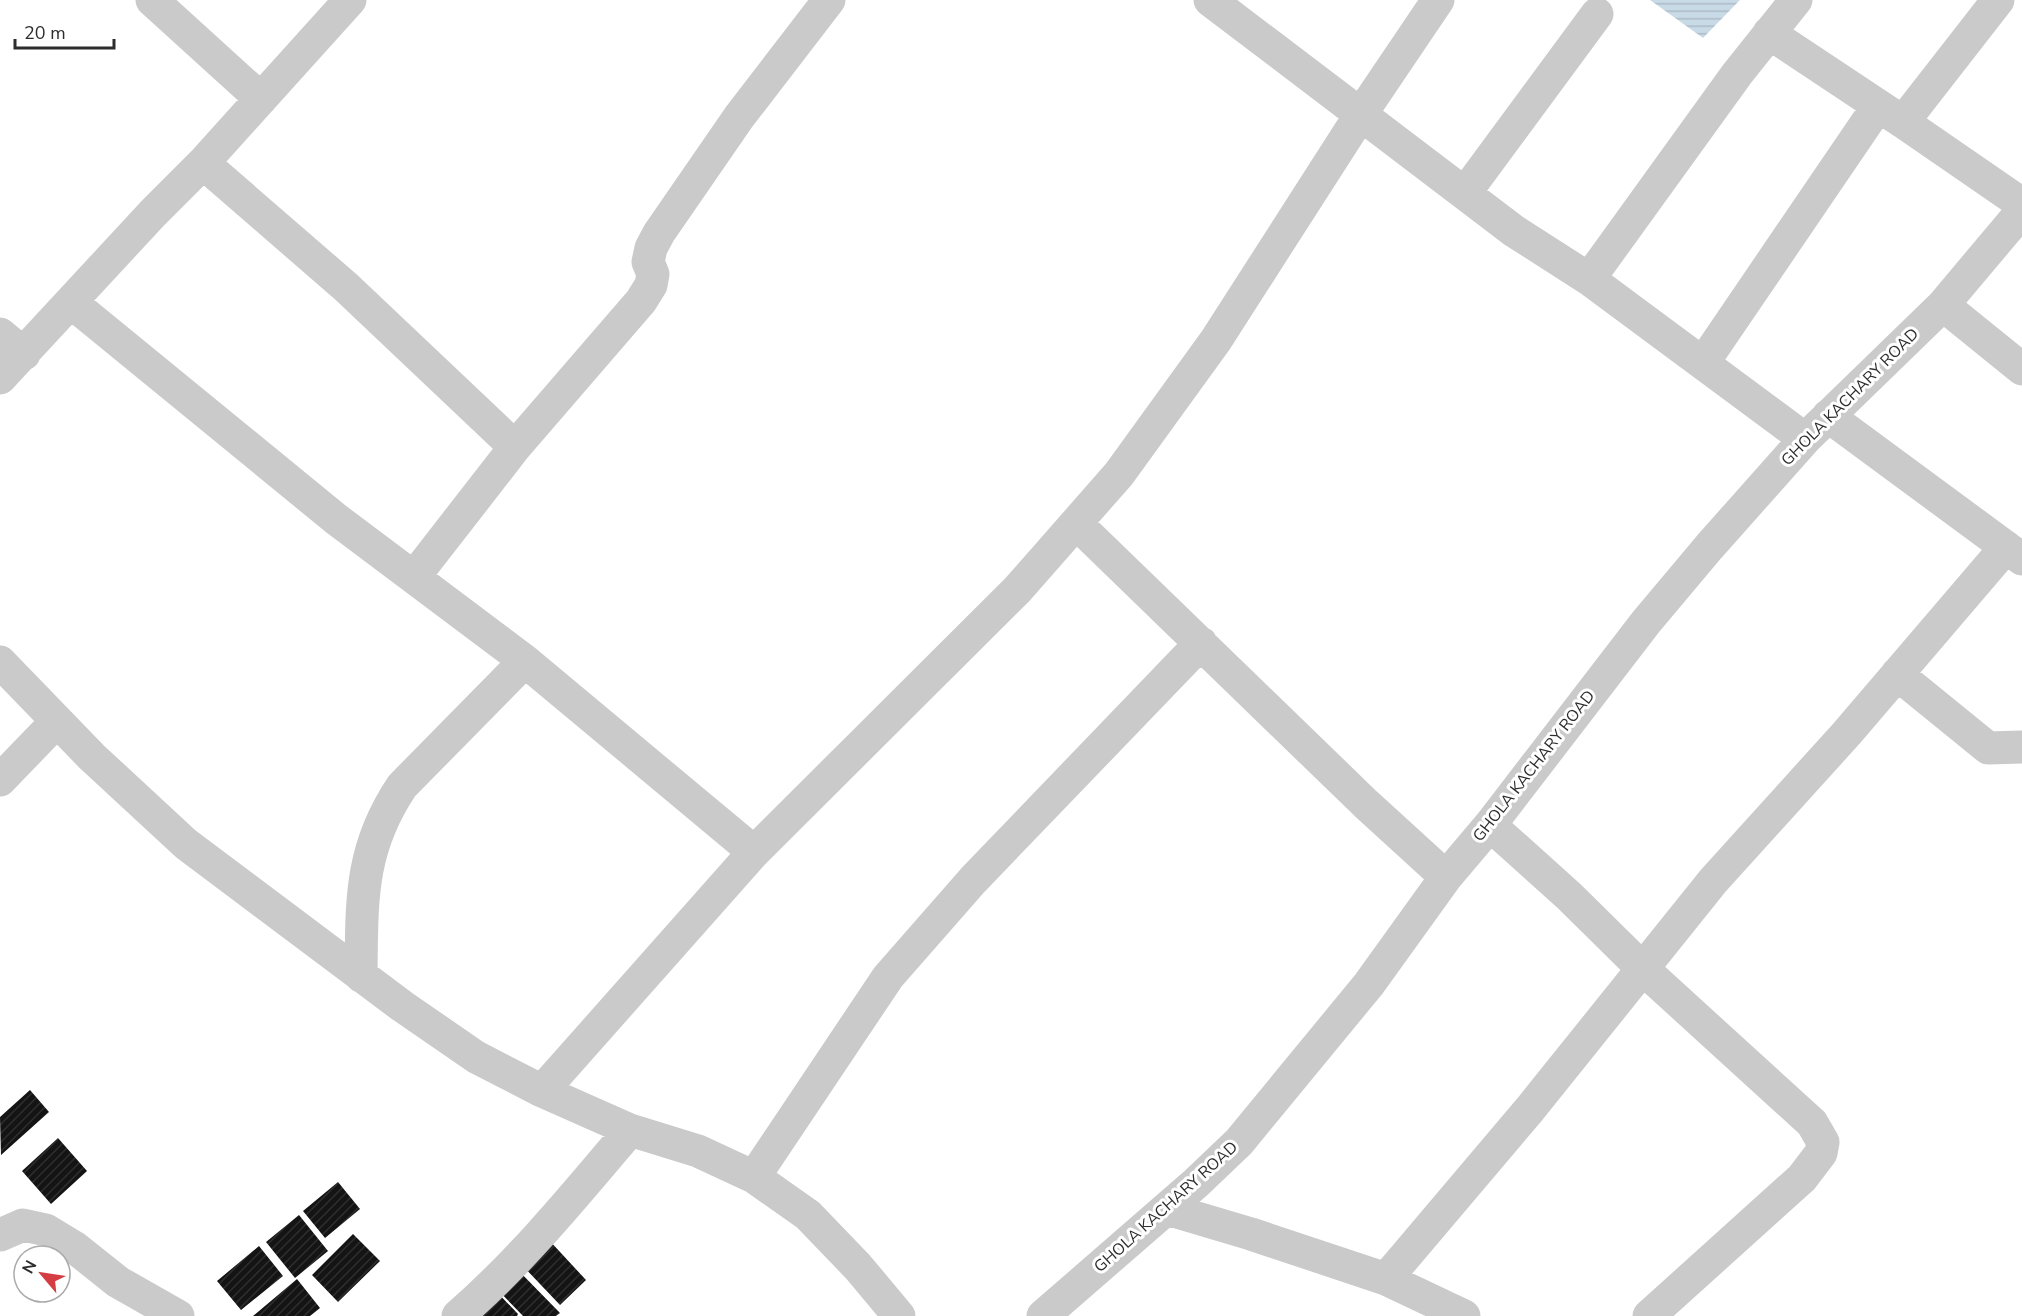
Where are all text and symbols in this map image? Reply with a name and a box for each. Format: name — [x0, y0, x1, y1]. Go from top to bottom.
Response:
scale bar — [15, 12, 114, 50]
text: 20 m — [24, 21, 66, 45]
street label: GHOLA KACHARY ROAD — [1776, 323, 1924, 471]
street label: GHOLA KACHARY ROAD — [1468, 686, 1600, 846]
street label: GHOLA KACHARY ROAD — [1089, 1136, 1243, 1278]
north arrow — [12, 1244, 72, 1304]
text: N — [17, 1257, 42, 1278]

